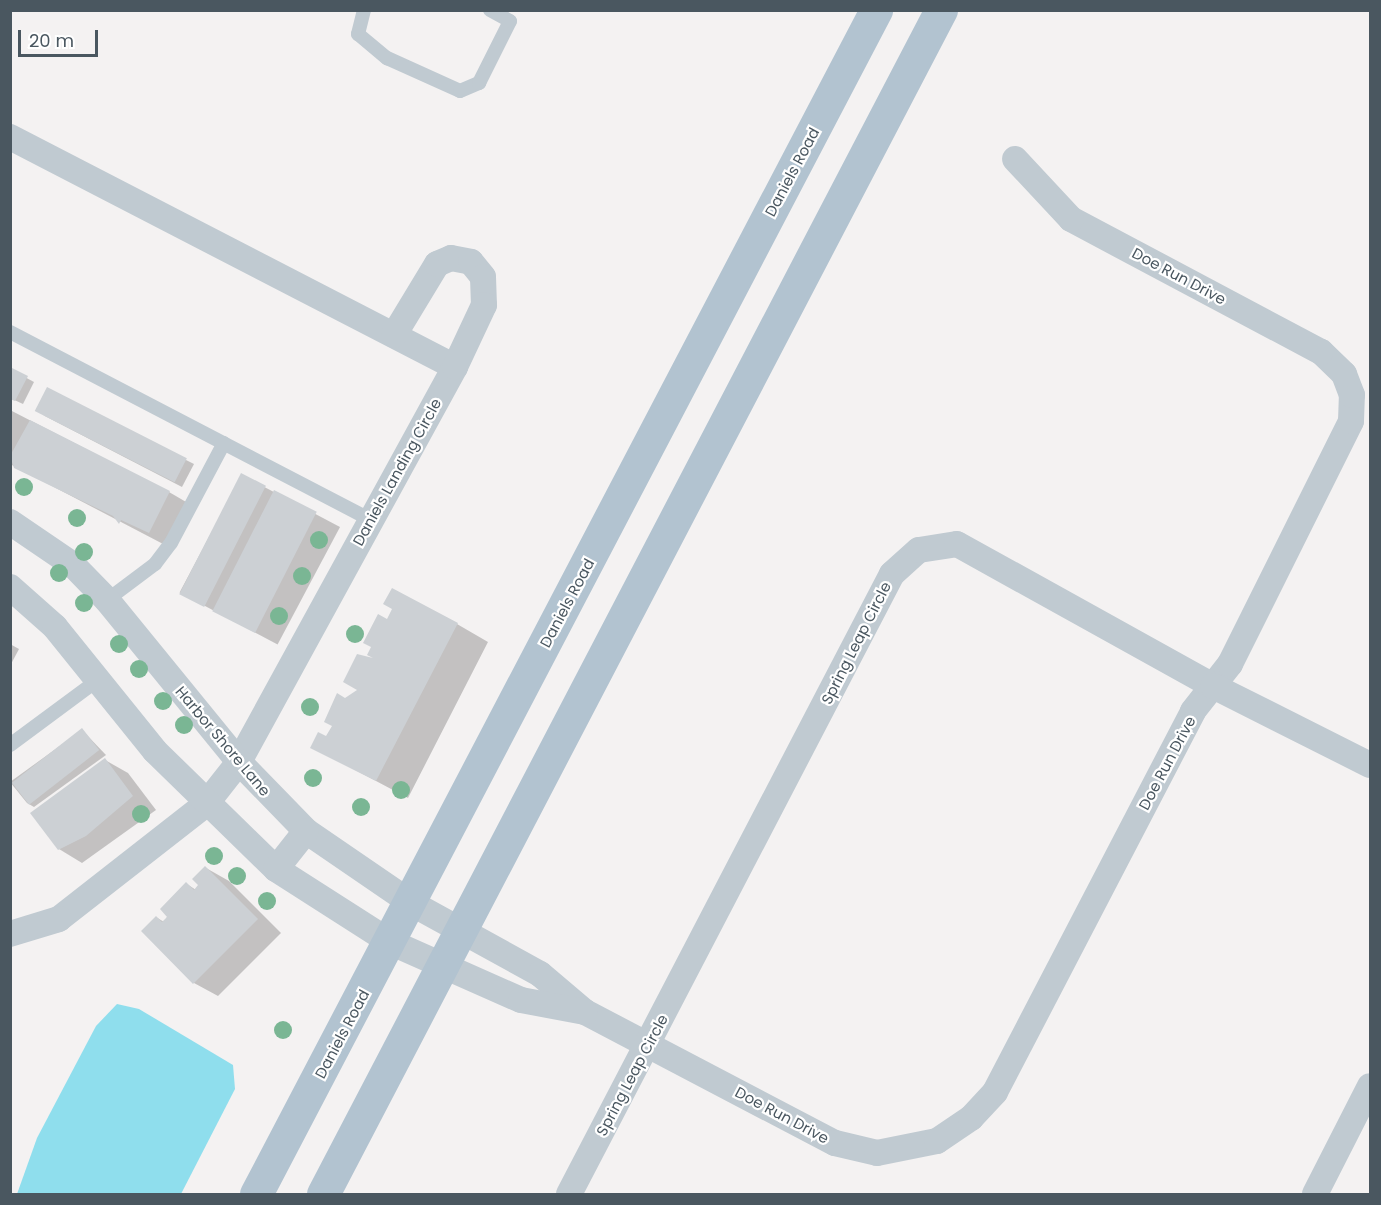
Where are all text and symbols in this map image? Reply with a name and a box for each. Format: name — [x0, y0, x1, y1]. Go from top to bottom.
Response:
scale bar — [21, 18, 100, 56]
text: 20 m — [29, 28, 74, 53]
street label: Daniels Road — [761, 125, 823, 219]
street label: Doe Run Drive — [1129, 244, 1229, 308]
street label: Daniels Landing Circle — [349, 395, 445, 549]
street label: Daniels Road — [536, 556, 598, 650]
street label: Spring Leap Circle — [817, 579, 895, 707]
street label: Harbor Shore Lane — [172, 682, 274, 800]
street label: Doe Run Drive — [1135, 713, 1199, 813]
street label: Daniels Road — [311, 987, 373, 1081]
street label: Spring Leap Circle — [592, 1011, 672, 1139]
street label: Doe Run Drive — [732, 1083, 832, 1147]

